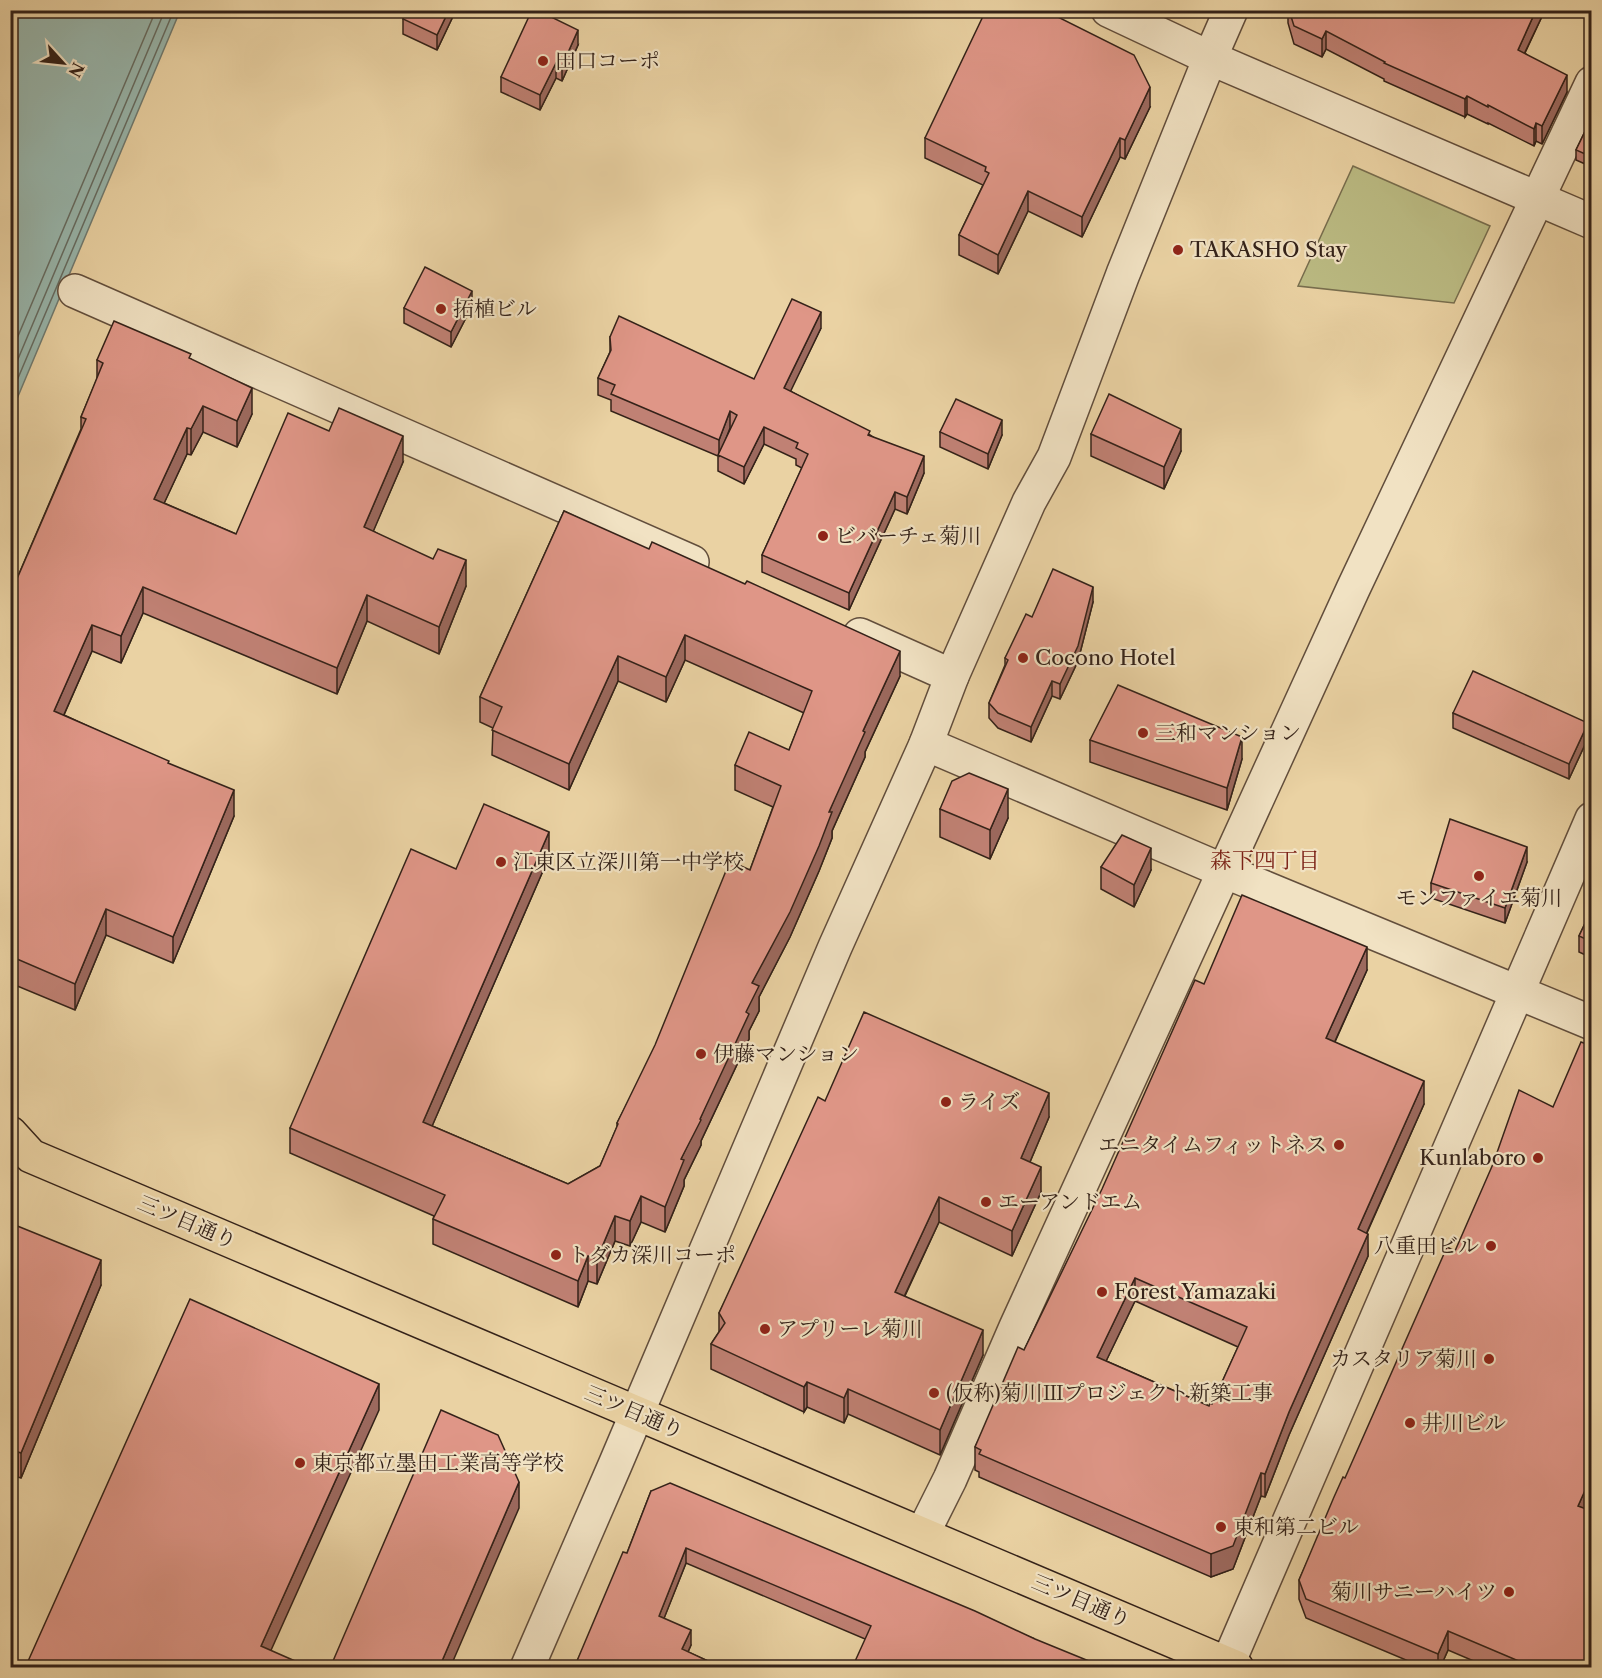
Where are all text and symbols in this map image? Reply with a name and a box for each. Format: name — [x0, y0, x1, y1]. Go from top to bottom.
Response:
north arrow — [33, 33, 93, 93]
place label: 田口コーポ — [555, 48, 660, 73]
marker: 田口コーポ — [536, 54, 550, 68]
text: N — [64, 59, 88, 81]
place label: TAKASHO Stay — [1190, 237, 1348, 262]
marker: TAKASHO Stay — [1171, 243, 1185, 257]
place label: 拓植ビル — [453, 296, 537, 321]
marker: 拓植ビル — [434, 302, 448, 316]
place label: ビバーチェ菊川 — [835, 523, 981, 548]
marker: ビバーチェ菊川 — [816, 529, 830, 543]
place label: Cocono Hotel — [1035, 645, 1175, 670]
marker: Cocono Hotel — [1016, 651, 1030, 665]
place label: 三和マンション — [1155, 720, 1301, 745]
marker: 三和マンション — [1136, 726, 1150, 740]
district label: 森下四丁目 — [1210, 847, 1320, 874]
place label: 江東区立深川第一中学校 — [513, 849, 744, 874]
marker: 江東区立深川第一中学校 — [494, 855, 508, 869]
marker: モンファイエ菊川 — [1472, 869, 1486, 883]
place label: モンファイエ菊川 — [1396, 885, 1562, 910]
place label: 伊藤マンション — [713, 1041, 859, 1066]
marker: 伊藤マンション — [694, 1047, 708, 1061]
place label: ライズ — [958, 1089, 1020, 1114]
marker: ライズ — [939, 1095, 953, 1109]
place label: エニタイムフィットネス — [1098, 1132, 1327, 1157]
marker: エニタイムフィットネス — [1332, 1138, 1346, 1152]
place label: Kunlaboro — [1419, 1145, 1526, 1170]
marker: Kunlaboro — [1531, 1151, 1545, 1165]
place label: エーアンドエム — [998, 1189, 1142, 1214]
street label: 三ツ目通り — [134, 1190, 240, 1254]
marker: エーアンドエム — [979, 1195, 993, 1209]
place label: 八重田ビル — [1374, 1233, 1479, 1258]
marker: 八重田ビル — [1484, 1239, 1498, 1253]
place label: トダカ深川コーポ — [568, 1242, 736, 1267]
marker: トダカ深川コーポ — [549, 1248, 563, 1262]
place label: Forest Yamazaki — [1114, 1279, 1276, 1304]
marker: Forest Yamazaki — [1095, 1285, 1109, 1299]
place label: アプリーレ菊川 — [777, 1316, 923, 1341]
marker: アプリーレ菊川 — [758, 1322, 772, 1336]
place label: カスタリア菊川 — [1330, 1346, 1477, 1371]
marker: カスタリア菊川 — [1482, 1352, 1496, 1366]
street label: 三ツ目通り — [581, 1380, 687, 1444]
place label: (仮称)菊川Ⅲプロジェクト新築工事 — [946, 1380, 1273, 1405]
marker: (仮称)菊川Ⅲプロジェクト新築工事 — [927, 1386, 941, 1400]
place label: 井川ビル — [1422, 1410, 1506, 1435]
marker: 井川ビル — [1403, 1416, 1417, 1430]
place label: 東京都立墨田工業高等学校 — [312, 1450, 564, 1475]
marker: 東京都立墨田工業高等学校 — [293, 1456, 307, 1470]
place label: 東和第二ビル — [1233, 1514, 1359, 1539]
marker: 東和第二ビル — [1214, 1520, 1228, 1534]
street label: 三ツ目通り — [1028, 1569, 1134, 1633]
place label: 菊川サニーハイツ — [1331, 1579, 1497, 1604]
marker: 菊川サニーハイツ — [1502, 1585, 1516, 1599]

